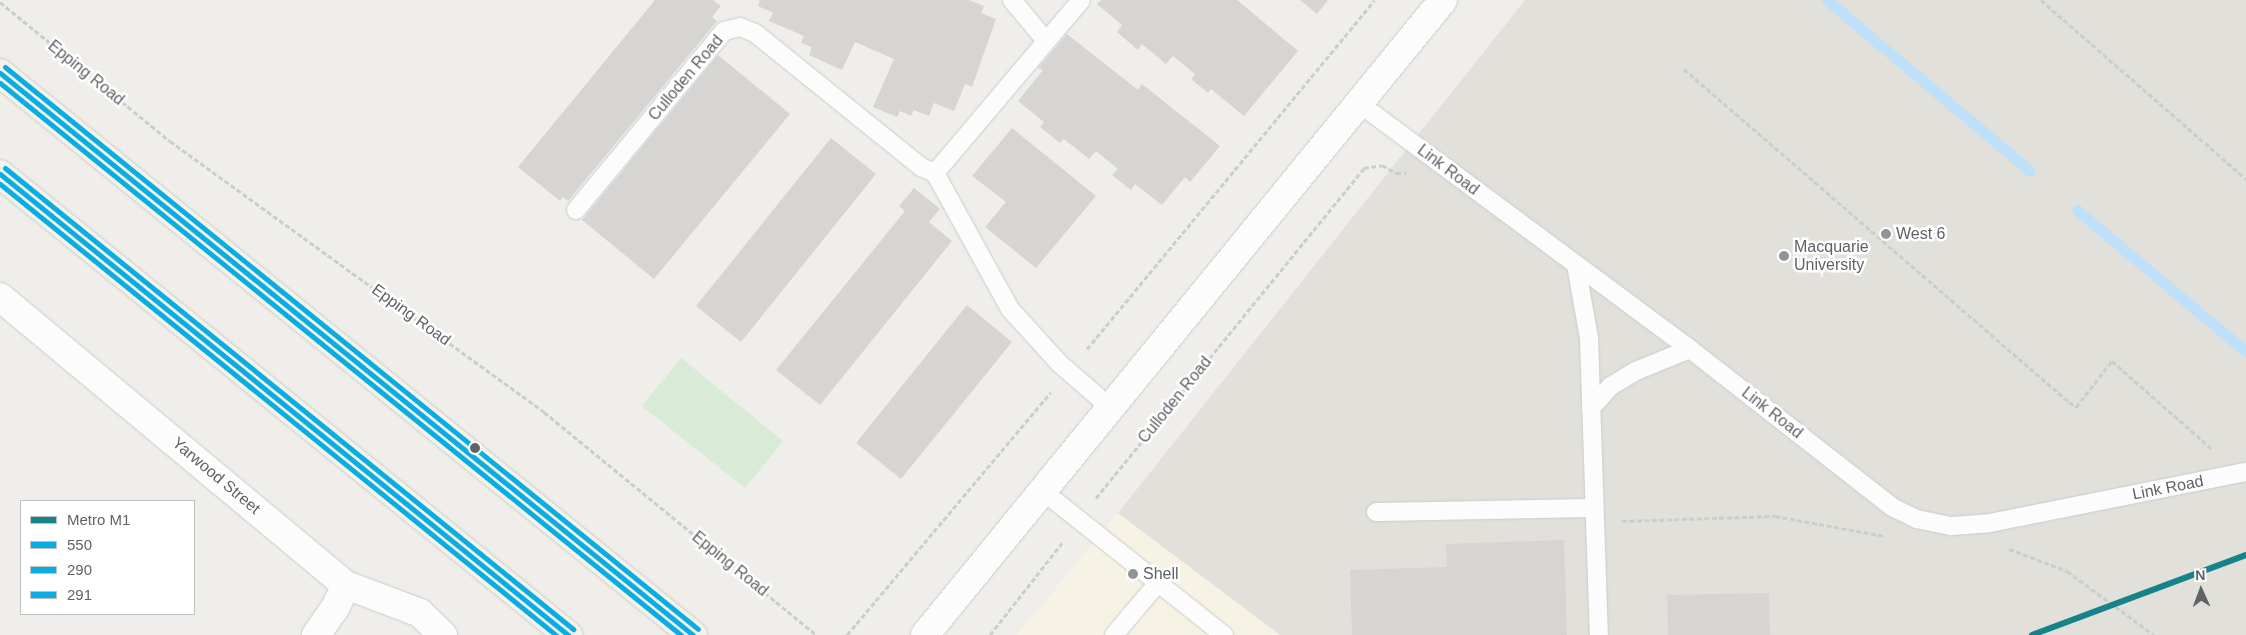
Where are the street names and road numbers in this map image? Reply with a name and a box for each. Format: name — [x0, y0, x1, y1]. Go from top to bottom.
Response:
street label: Culloden Road — [645, 31, 727, 125]
street label: Epping Road — [44, 36, 128, 110]
street label: Link Road — [1413, 141, 1483, 199]
street label: Epping Road — [368, 280, 454, 350]
street label: Culloden Road — [1134, 353, 1216, 447]
street label: Link Road — [1738, 383, 1806, 443]
street label: Yarwood Street — [168, 434, 264, 518]
street label: Link Road — [2131, 472, 2205, 504]
street label: Epping Road — [688, 527, 772, 601]

